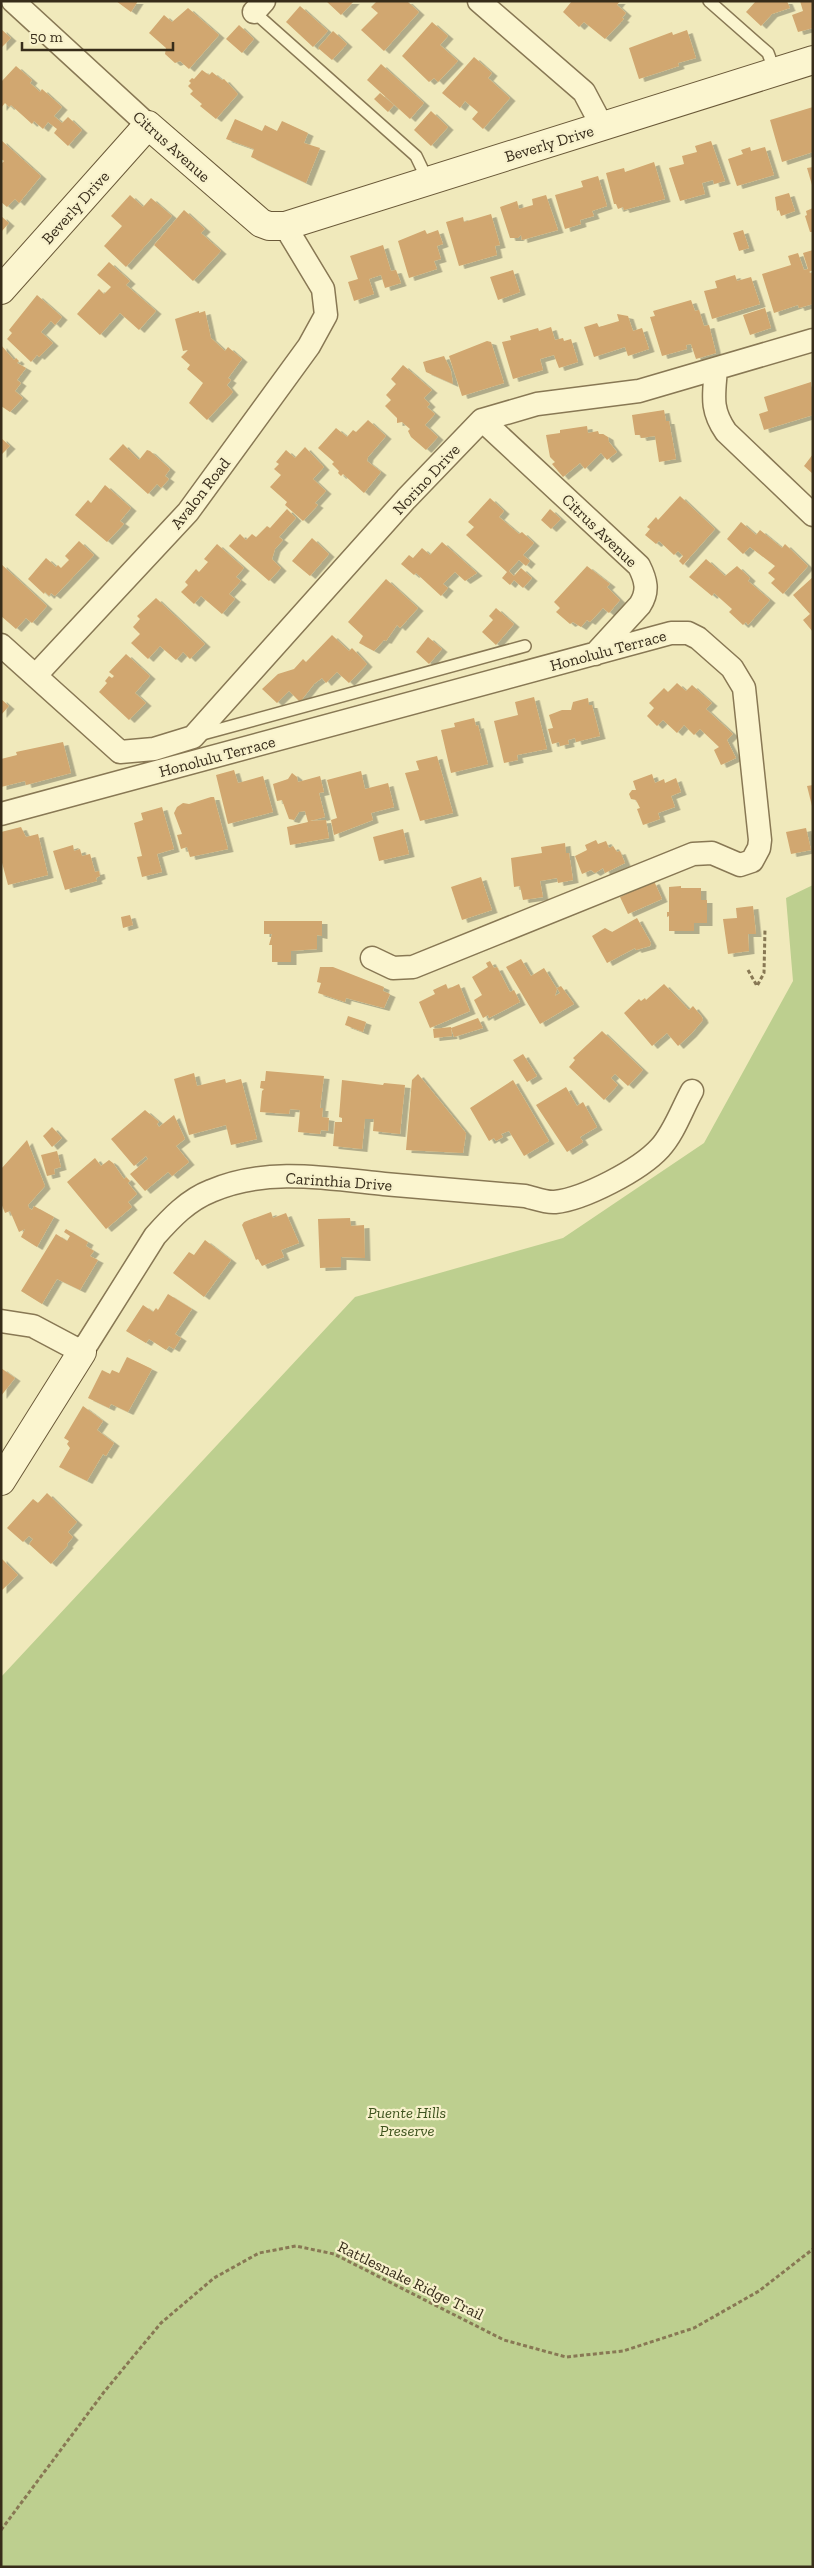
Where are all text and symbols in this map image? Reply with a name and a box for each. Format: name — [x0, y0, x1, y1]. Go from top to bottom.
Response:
scale bar — [22, 20, 174, 52]
text: 50 m — [30, 28, 63, 46]
street label: Citrus Avenue — [129, 107, 214, 186]
street label: Beverly Drive — [502, 121, 596, 166]
street label: Beverly Drive — [38, 167, 113, 248]
street label: Norino Drive — [389, 440, 464, 519]
street label: Avalon Road — [167, 454, 234, 533]
street label: Citrus Avenue — [558, 490, 641, 571]
street label: Honolulu Terrace — [548, 626, 668, 675]
street label: Honolulu Terrace — [157, 732, 277, 781]
street label: Carinthia Drive — [285, 1168, 393, 1195]
park label: Puente Hills Preserve — [368, 2103, 446, 2140]
street label: Rattlesnake Ridge Trail — [335, 2237, 487, 2324]

